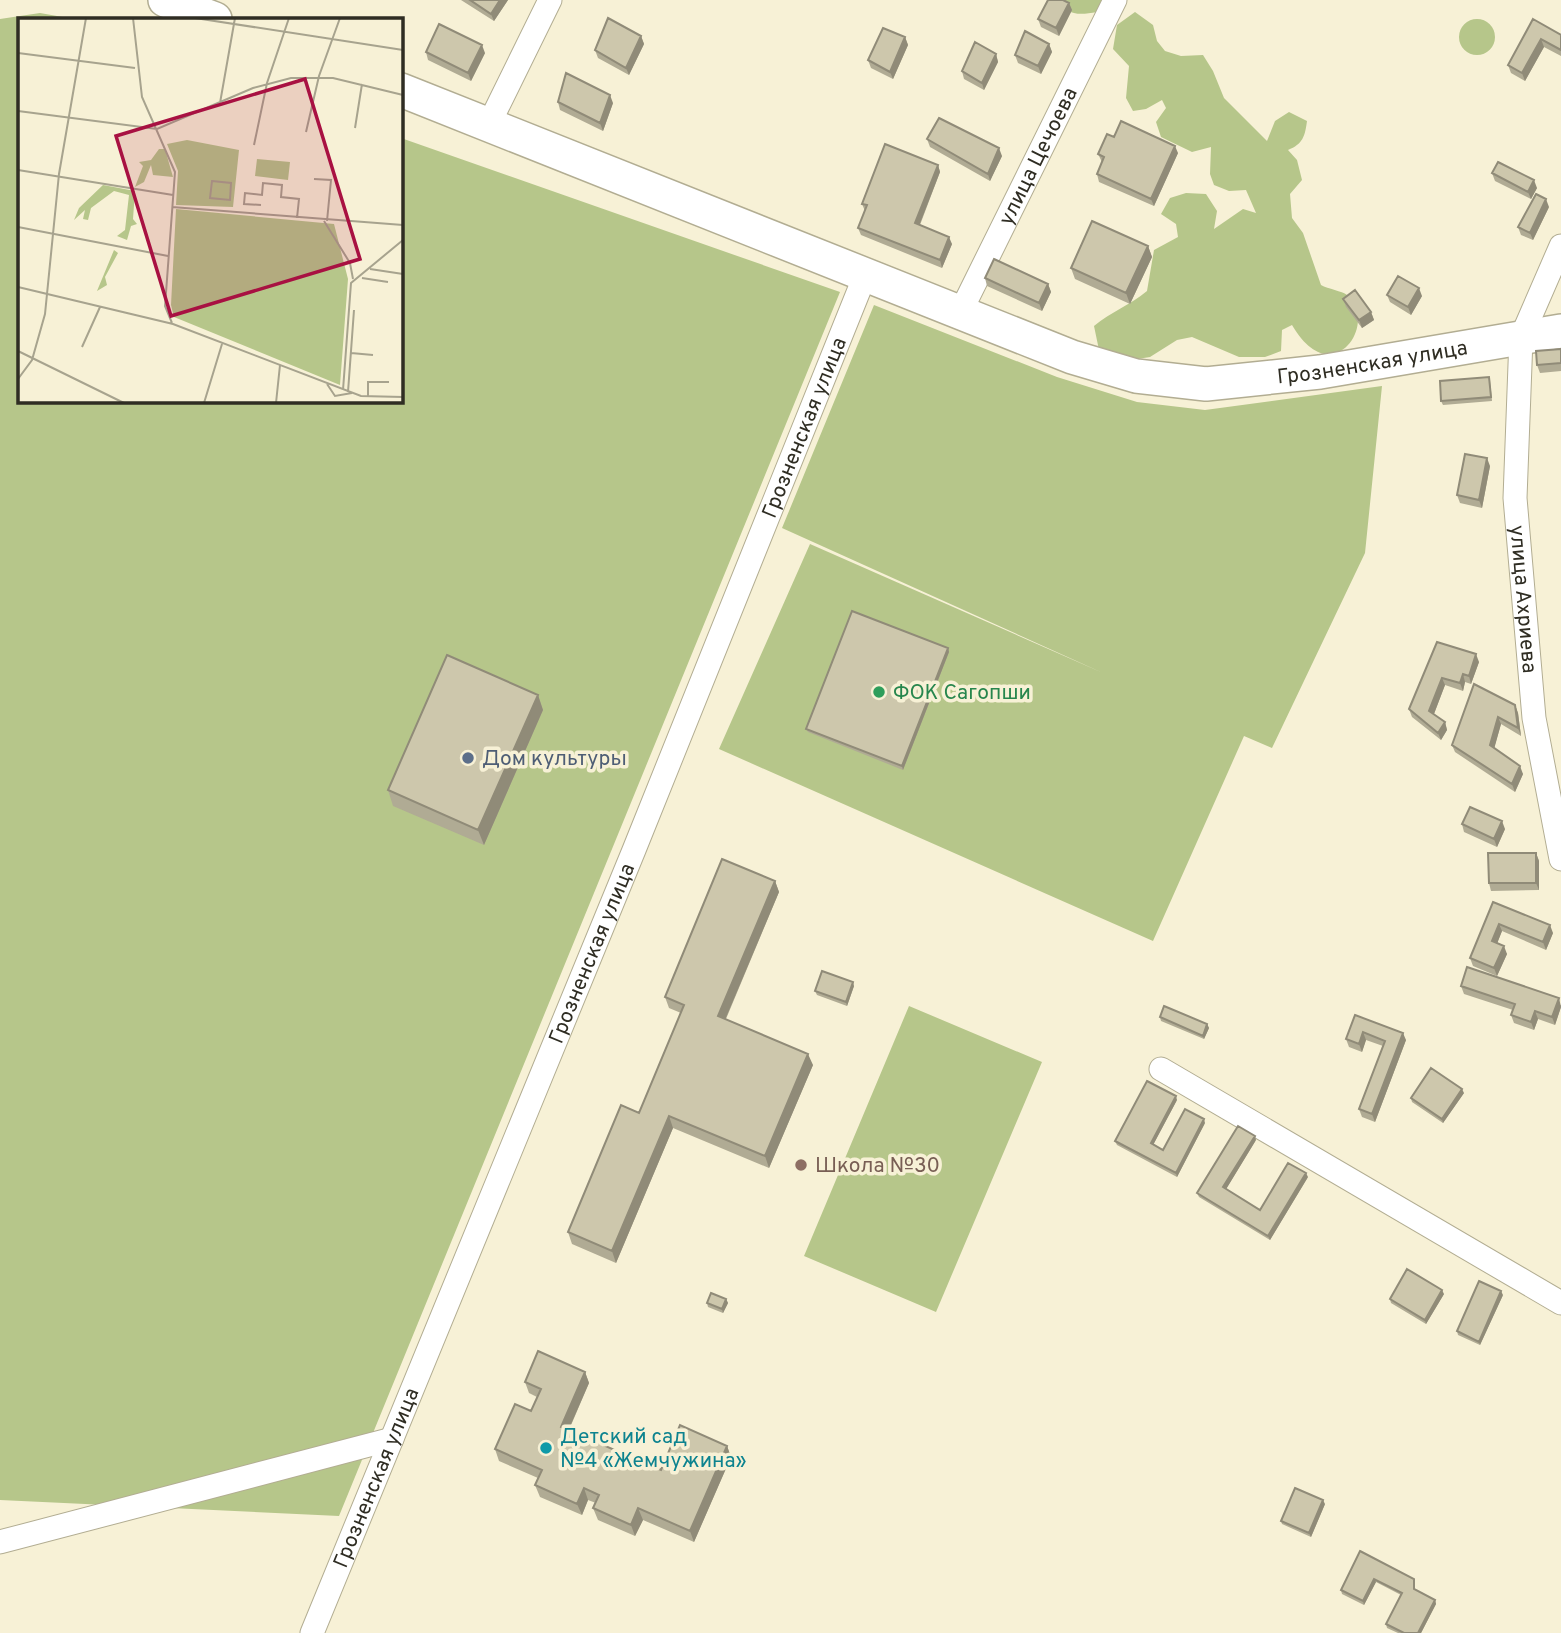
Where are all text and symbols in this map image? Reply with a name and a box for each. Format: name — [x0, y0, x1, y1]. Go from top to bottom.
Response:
inset map — [18, 18, 402, 402]
street label: улица Цечоева — [994, 83, 1085, 230]
street label: Грозненская улица — [757, 334, 854, 522]
street label: Грозненская улица — [1276, 335, 1470, 391]
street label: улица Ахриева — [1502, 524, 1542, 674]
place label: ФОК Сагопши — [893, 680, 1031, 707]
marker: ФОК Сагопши — [871, 684, 887, 700]
place label: Дом культуры — [482, 746, 627, 773]
marker: Дом культуры — [460, 750, 476, 766]
street label: Грозненская улица — [544, 860, 642, 1048]
place label: Школа №30 — [815, 1153, 940, 1180]
marker: Школа №30 — [793, 1157, 809, 1173]
street label: Грозненская улица — [328, 1384, 426, 1572]
place label: Детский сад №4 «Жемчужина» — [560, 1424, 747, 1475]
marker: Детский сад №4 «Жемчужина» — [538, 1440, 554, 1456]

